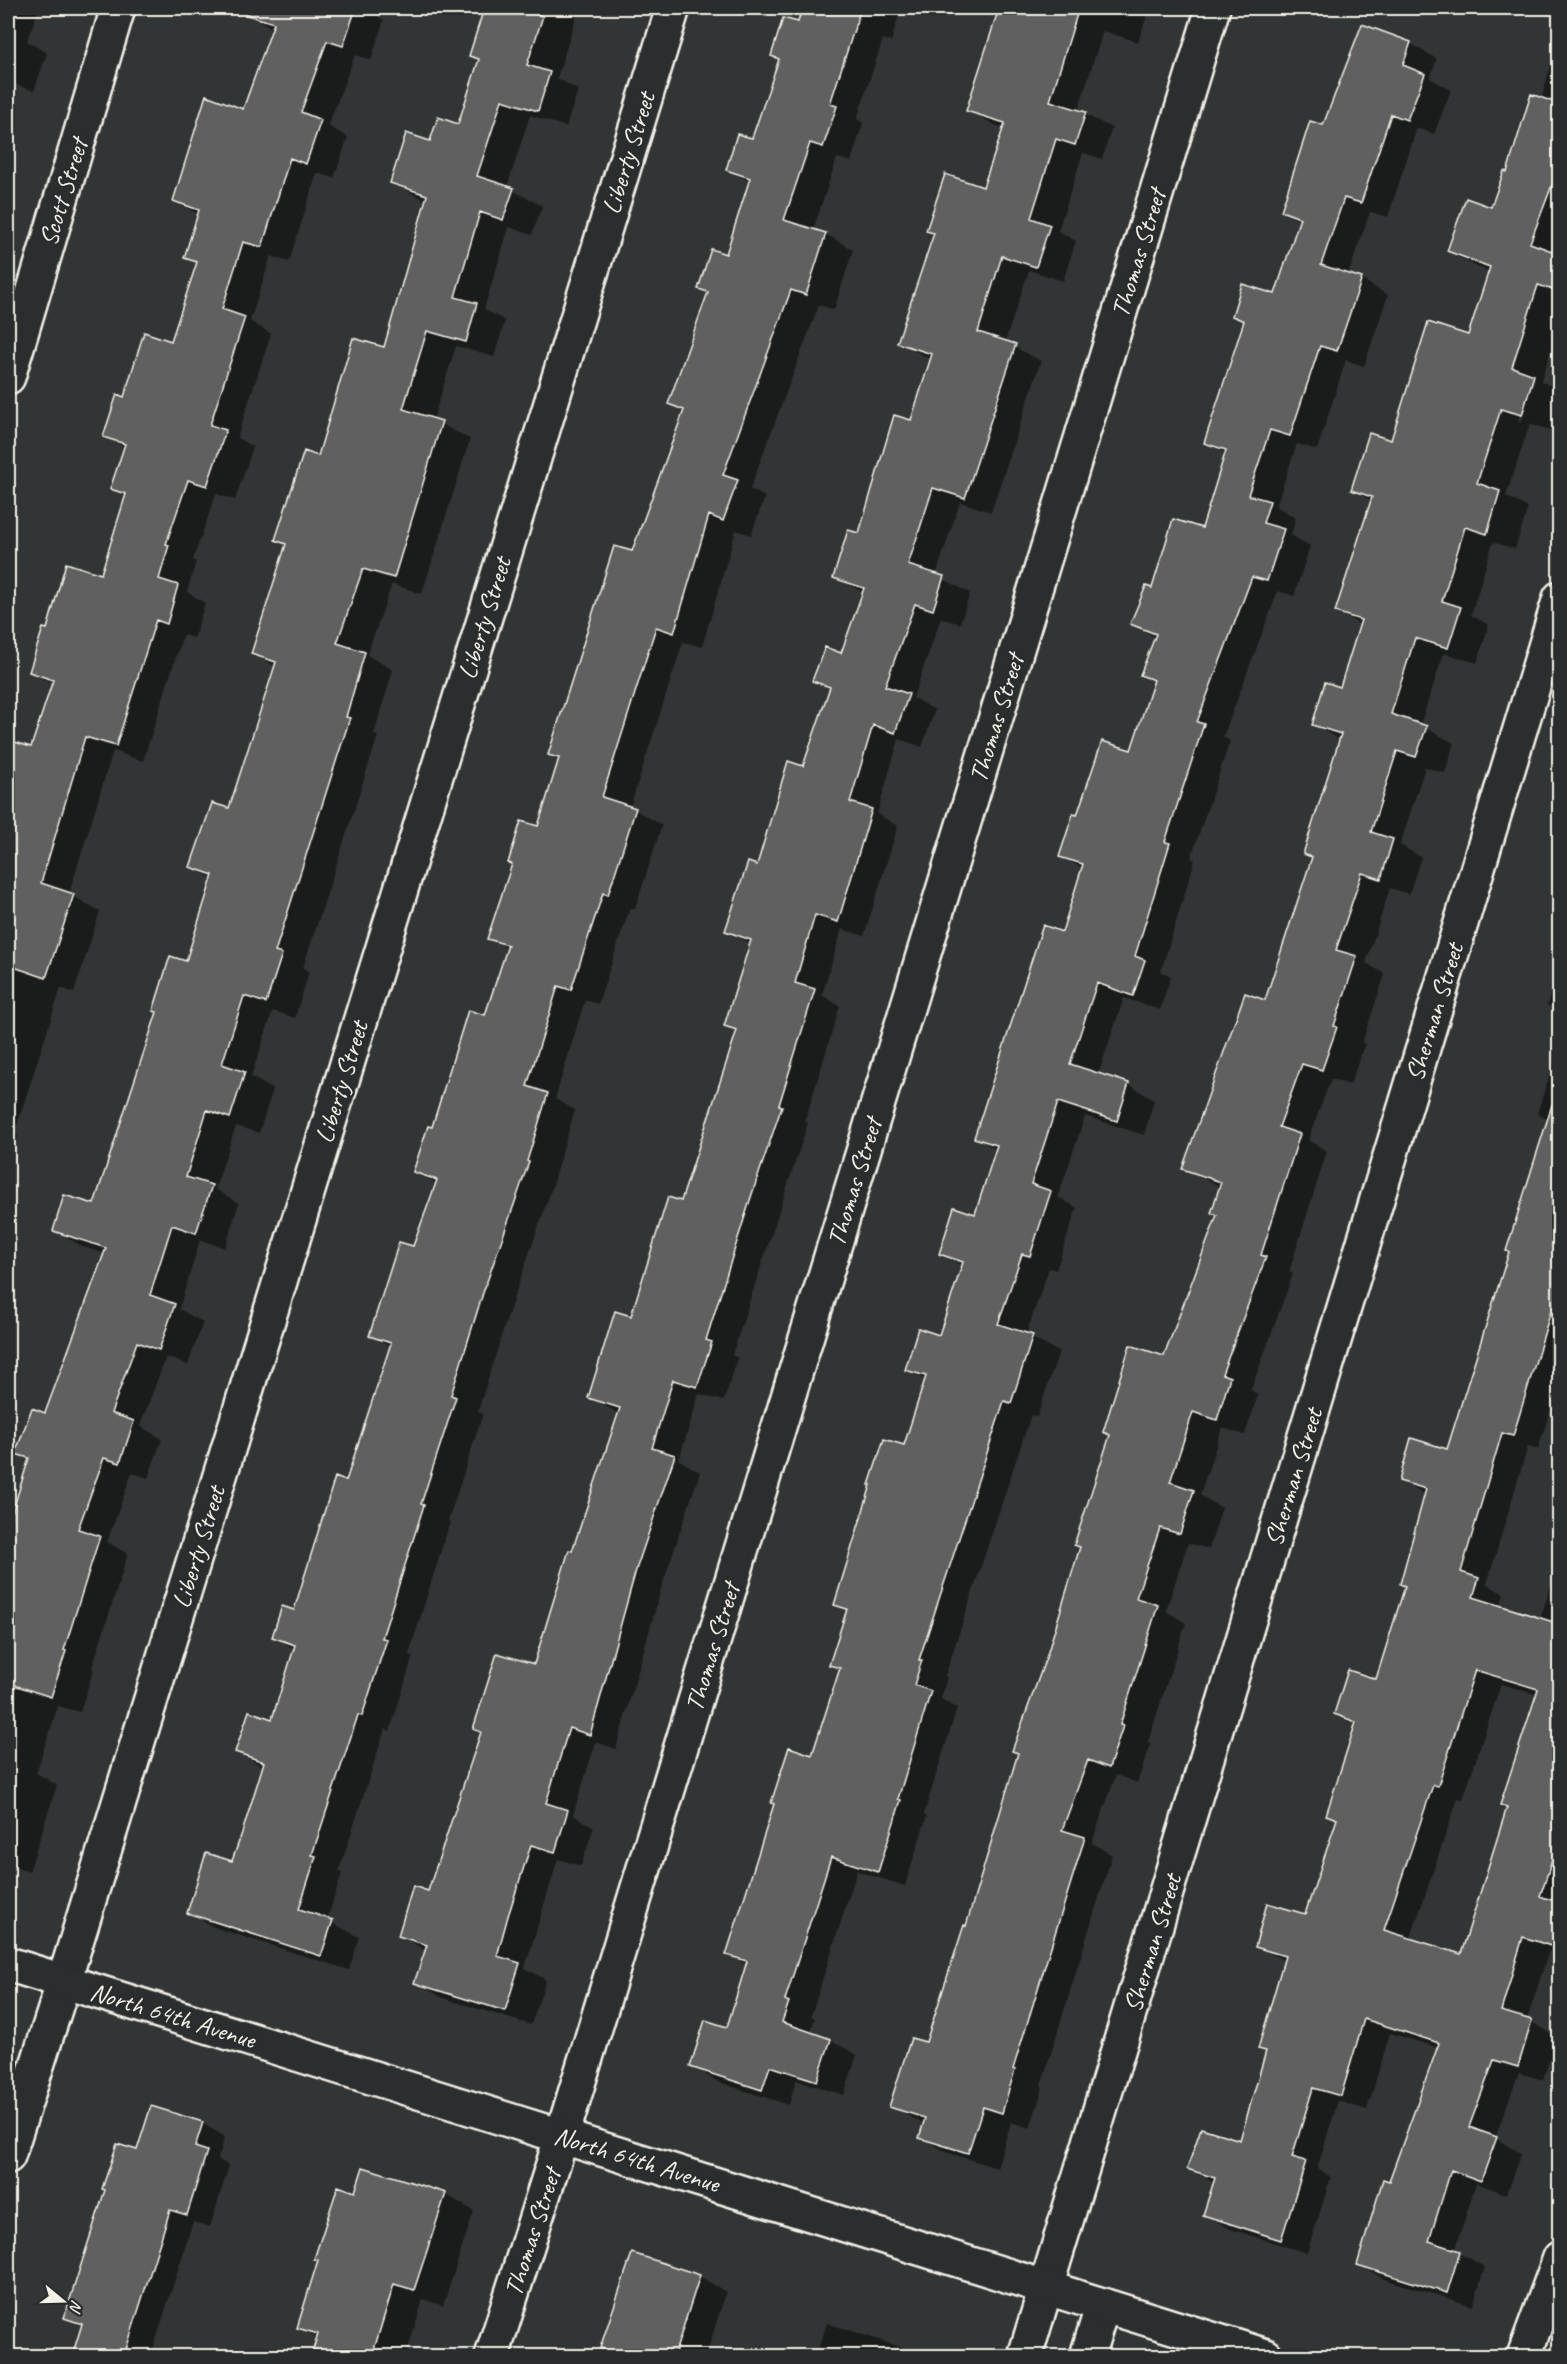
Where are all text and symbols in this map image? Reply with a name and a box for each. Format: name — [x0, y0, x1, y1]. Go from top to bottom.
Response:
street label: Liberty Street — [594, 86, 663, 218]
street label: Scott Street — [32, 131, 96, 250]
street label: Thomas Street — [1103, 182, 1175, 321]
street label: Liberty Street — [450, 551, 519, 683]
street label: Thomas Street — [961, 647, 1033, 786]
street label: Sherman Street — [1398, 937, 1472, 1085]
street label: Liberty Street — [307, 1015, 376, 1147]
street label: Thomas Street — [819, 1111, 891, 1250]
street label: Sherman Street — [1257, 1402, 1331, 1550]
street label: Liberty Street — [164, 1480, 233, 1612]
street label: Thomas Street — [677, 1576, 749, 1715]
street label: Sherman Street — [1116, 1868, 1190, 2016]
street label: North 64th Avenue — [86, 1975, 261, 2057]
street label: North 64th Avenue — [550, 2119, 725, 2201]
street label: Thomas Street — [496, 2161, 570, 2300]
north arrow — [33, 2271, 93, 2331]
text: N — [64, 2298, 87, 2316]

